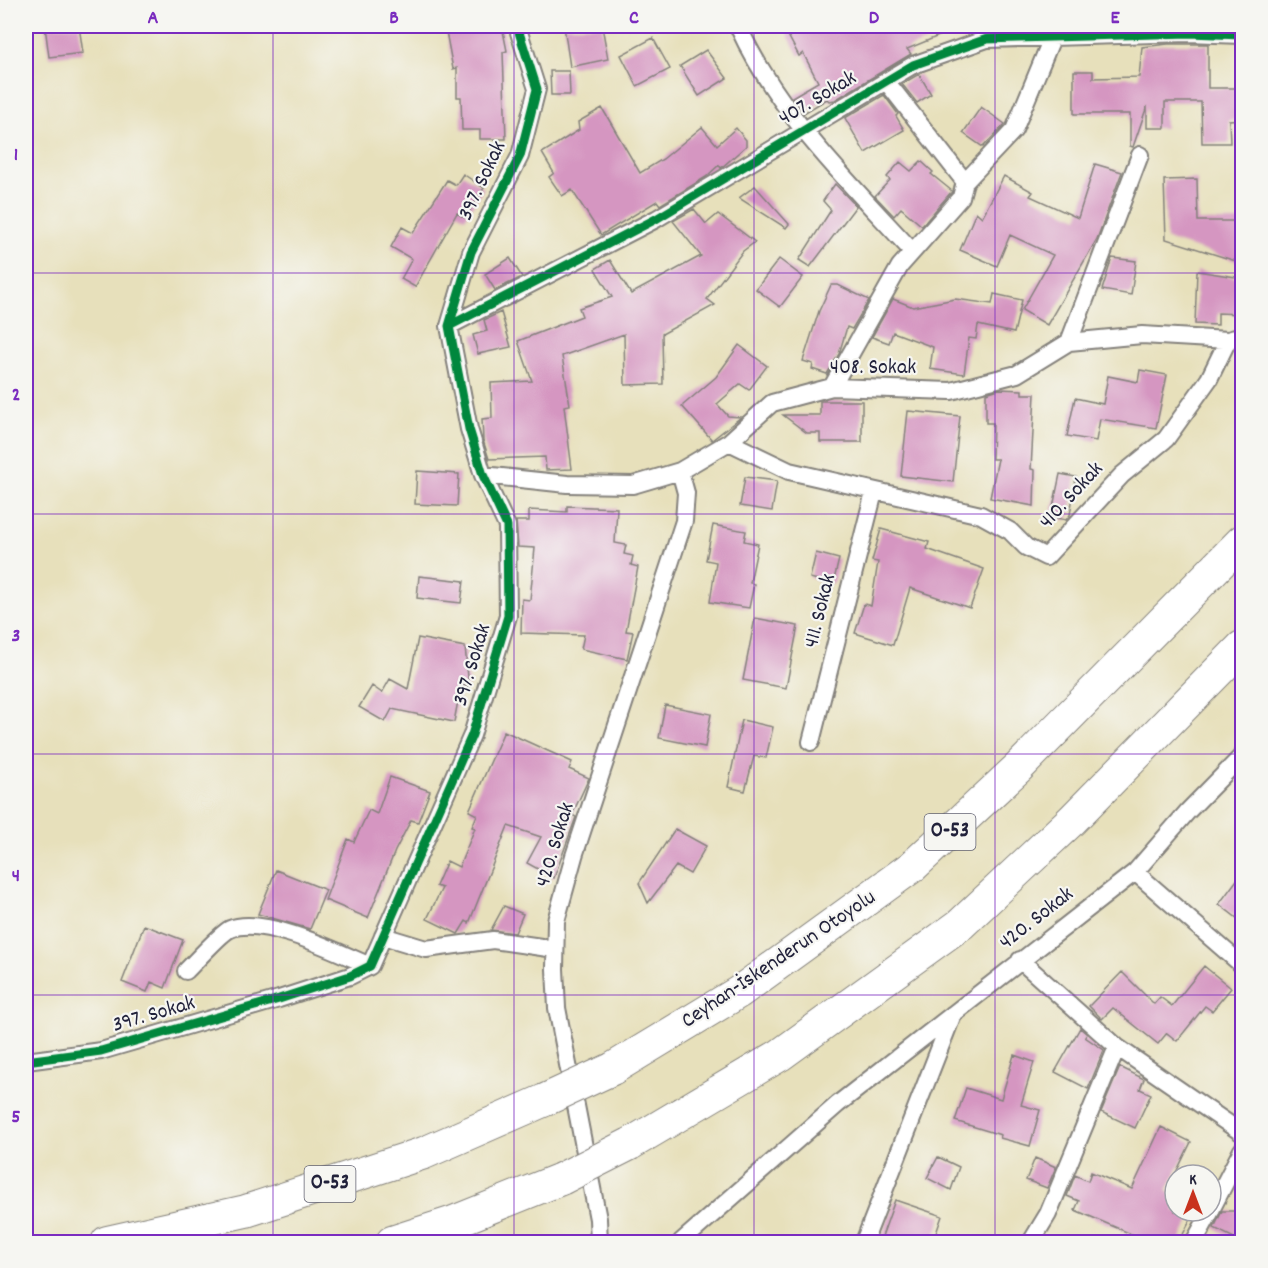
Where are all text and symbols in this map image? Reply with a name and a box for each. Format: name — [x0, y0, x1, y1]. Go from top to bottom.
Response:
text: A — [148, 5, 159, 33]
text: B — [389, 5, 399, 33]
text: C — [629, 5, 639, 33]
text: D — [869, 5, 880, 33]
text: E — [1110, 5, 1120, 33]
street label: 407. Sokak — [773, 64, 863, 134]
street label: 397. Sokak — [451, 136, 515, 226]
text: 1 — [14, 142, 18, 170]
street label: 408. Sokak — [830, 353, 916, 384]
text: 2 — [12, 382, 20, 410]
street label: 410. Sokak — [1033, 455, 1111, 537]
street label: 411. Sokak — [797, 571, 845, 651]
street label: 397. Sokak — [446, 620, 500, 710]
text: 3 — [12, 623, 20, 651]
street label: 420. Sokak — [528, 799, 584, 891]
road number: O-53 — [924, 814, 976, 850]
text: 4 — [12, 863, 20, 891]
street label: 420. Sokak — [993, 880, 1081, 958]
street label: Ceyhan-İskenderun Otoyolu — [676, 883, 882, 1037]
street label: 397. Sokak — [109, 988, 199, 1042]
text: 5 — [11, 1104, 21, 1132]
north arrow — [1163, 1163, 1223, 1223]
road number: O-53 — [304, 1166, 356, 1202]
text: K — [1189, 1169, 1197, 1192]

